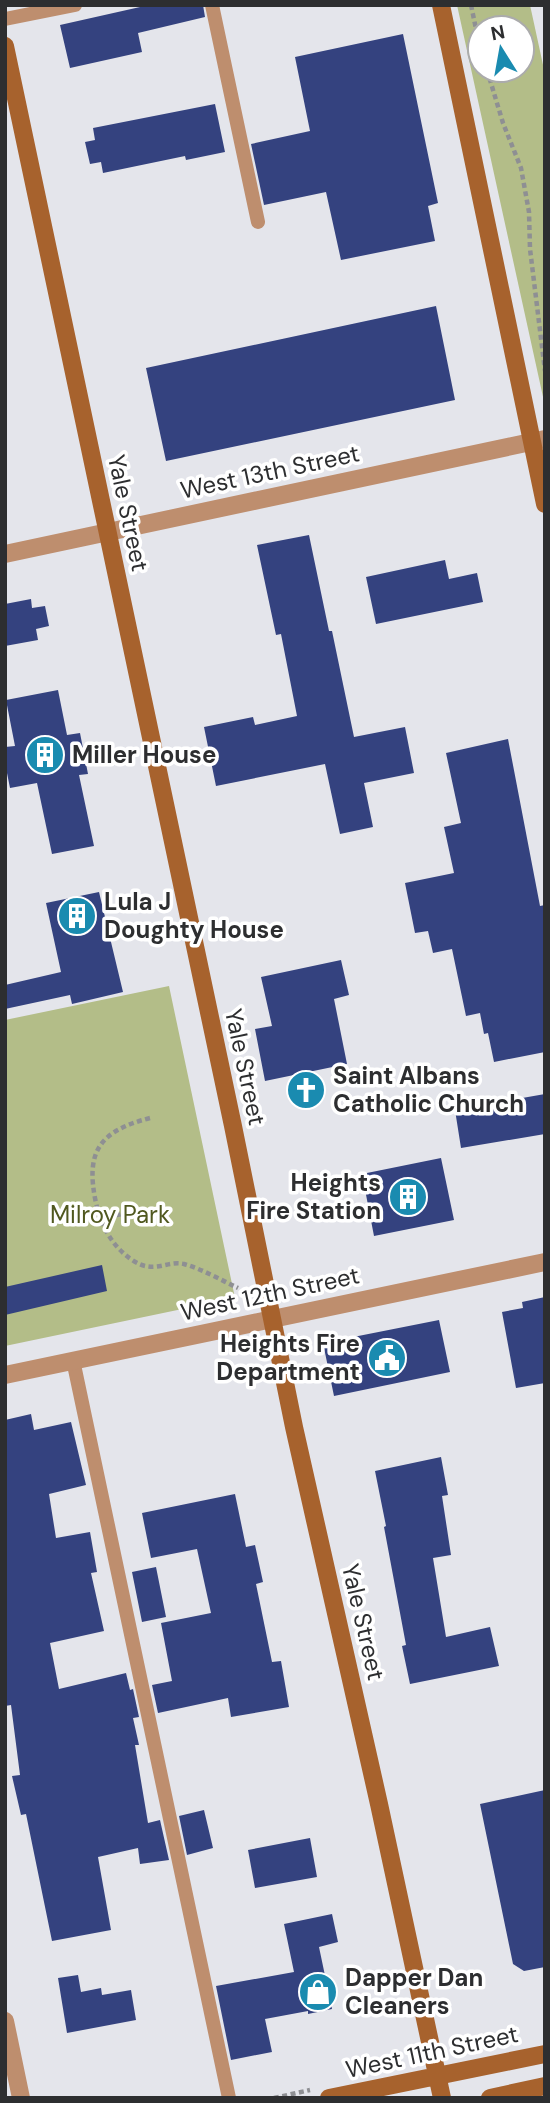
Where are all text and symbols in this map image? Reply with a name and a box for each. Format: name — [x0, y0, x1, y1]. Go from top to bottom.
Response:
north arrow — [466, 14, 536, 84]
text: N — [489, 19, 507, 46]
street label: West 13th Street — [178, 437, 362, 506]
street label: Yale Street — [101, 452, 156, 574]
building icon: Miller House — [24, 734, 66, 776]
place label: Miller House — [72, 739, 216, 770]
place label: Lula J Doughty House — [104, 886, 284, 945]
building icon: Lula J Doughty House — [56, 895, 98, 937]
street label: Yale Street — [218, 1006, 273, 1128]
place label: Saint Albans Catholic Church — [333, 1060, 524, 1119]
church icon: Saint Albans Catholic Church — [285, 1069, 327, 1111]
place label: Heights Fire Station — [246, 1167, 381, 1226]
building icon: Heights Fire Station — [387, 1176, 429, 1218]
park label: Milroy Park — [50, 1199, 170, 1230]
street label: West 12th Street — [178, 1259, 362, 1328]
place label: Heights Fire Department — [216, 1328, 360, 1387]
public building icon: Heights Fire Department — [366, 1337, 408, 1379]
street label: Yale Street — [335, 1561, 392, 1683]
place label: Dapper Dan Cleaners — [345, 1962, 483, 2021]
shop icon: Dapper Dan Cleaners — [297, 1971, 339, 2013]
street label: West 11th Street — [343, 2018, 521, 2085]

